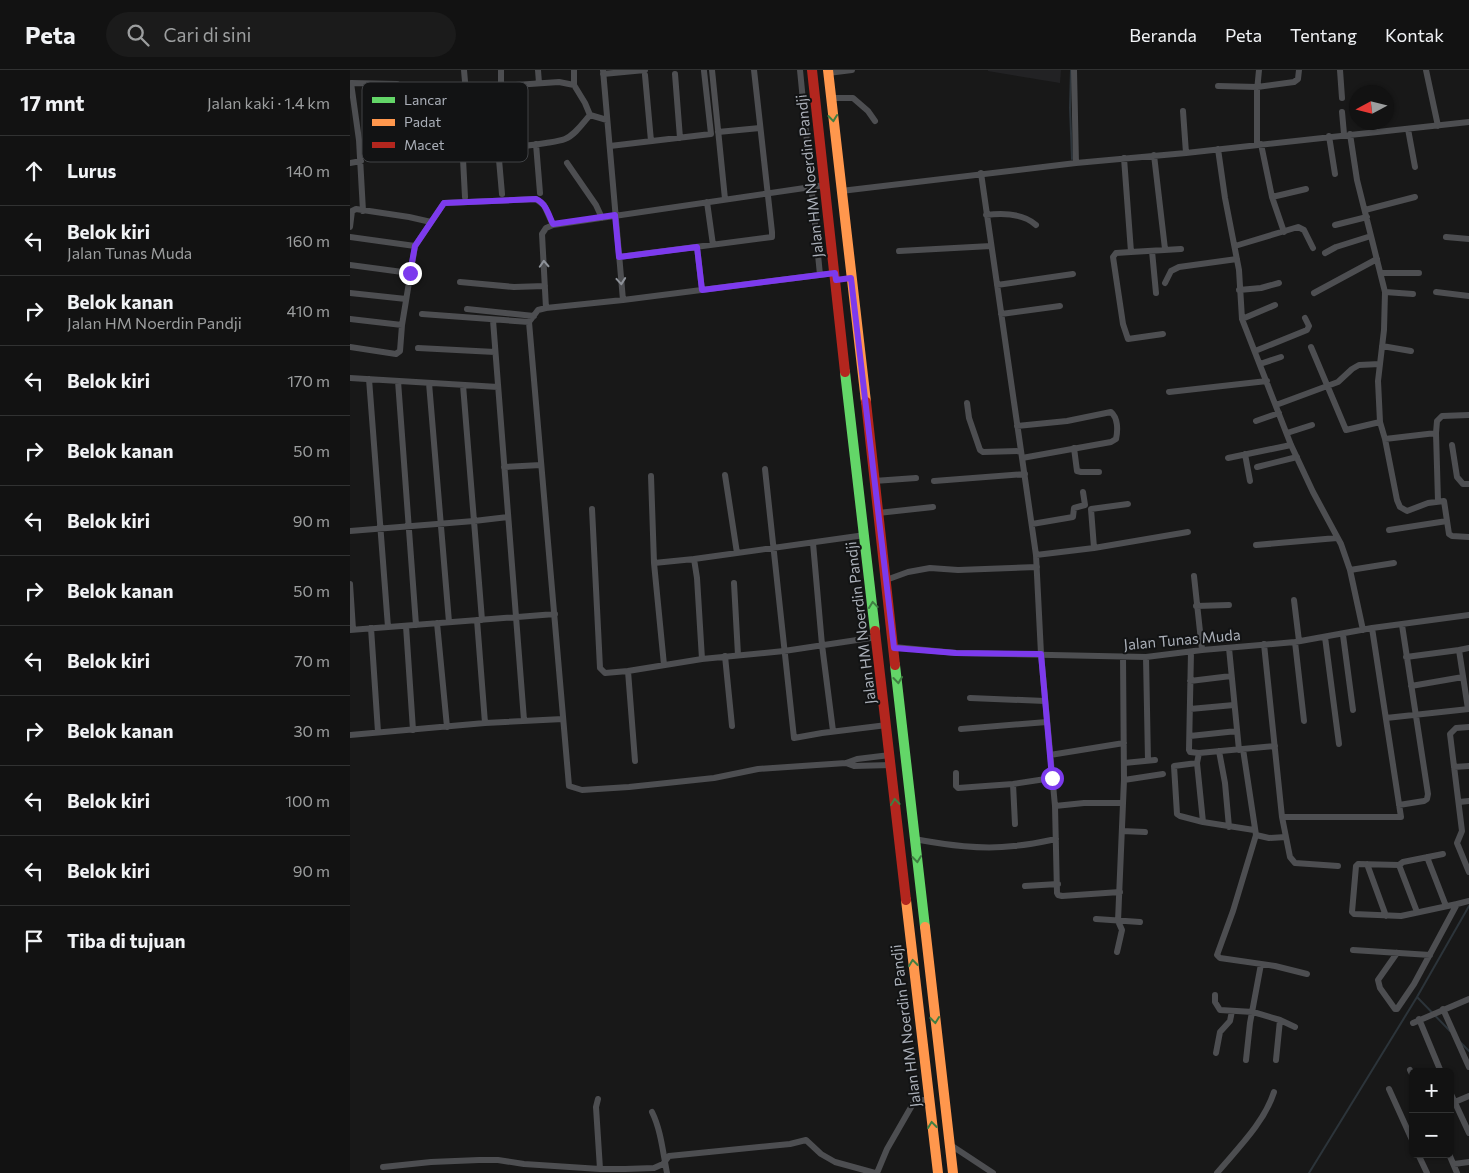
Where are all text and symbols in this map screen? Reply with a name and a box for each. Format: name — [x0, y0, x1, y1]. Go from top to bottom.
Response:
search box — [106, 12, 456, 57]
text: Peta — [25, 20, 76, 49]
icon: search — [124, 21, 152, 49]
text: Cari di sini — [164, 23, 251, 46]
text: Beranda — [1129, 24, 1197, 46]
text: Peta — [1225, 24, 1262, 46]
text: Tentang — [1290, 24, 1357, 46]
text: Kontak — [1385, 24, 1444, 46]
legend — [362, 82, 528, 162]
north arrow — [1349, 85, 1394, 130]
text: 17 mnt — [20, 90, 84, 115]
text: Lancar — [404, 91, 448, 108]
text: Jalan kaki · 1.4 km — [207, 93, 330, 112]
street label: Jalan HM Noerdin Pandji — [791, 94, 827, 258]
text: Padat — [404, 113, 442, 130]
one-way arrow — [827, 115, 838, 123]
text: Macet — [404, 136, 445, 153]
icon: ahead — [20, 157, 48, 185]
text: Lurus — [67, 159, 116, 182]
text: 140 m — [286, 161, 330, 180]
text: Belok kiri — [67, 220, 150, 243]
icon: left — [20, 227, 48, 255]
text: 160 m — [286, 231, 330, 250]
text: Jalan Tunas Muda — [67, 243, 192, 262]
one-way arrow — [538, 259, 549, 267]
route end — [399, 262, 422, 285]
one-way arrow — [615, 278, 626, 286]
text: Belok kanan — [67, 290, 174, 313]
icon: right — [20, 297, 48, 325]
text: 410 m — [287, 301, 330, 320]
text: Jalan HM Noerdin Pandji — [67, 313, 242, 332]
icon: left — [20, 367, 48, 395]
text: Belok kiri — [67, 369, 150, 392]
text: 170 m — [287, 371, 330, 390]
icon: right — [20, 437, 48, 465]
text: Belok kanan — [67, 439, 174, 462]
text: 50 m — [293, 441, 330, 460]
icon: left — [20, 507, 48, 535]
text: Belok kiri — [67, 509, 150, 532]
text: 90 m — [293, 511, 330, 530]
street label: Jalan HM Noerdin Pandji — [841, 541, 879, 705]
icon: right — [20, 577, 48, 605]
text: Belok kanan — [67, 579, 174, 602]
text: 50 m — [293, 581, 330, 600]
one-way arrow — [868, 601, 879, 609]
street label: Jalan Tunas Muda — [1123, 625, 1241, 653]
icon: left — [20, 647, 48, 675]
text: Belok kiri — [67, 649, 150, 672]
text: 70 m — [294, 651, 330, 670]
one-way arrow — [892, 676, 903, 684]
icon: right — [20, 717, 48, 745]
text: Belok kanan — [67, 719, 174, 742]
text: 30 m — [293, 721, 330, 740]
route start — [1041, 767, 1064, 790]
icon: left — [20, 787, 48, 815]
text: Belok kiri — [67, 789, 150, 812]
text: 100 m — [285, 791, 330, 810]
one-way arrow — [890, 797, 901, 805]
one-way arrow — [911, 855, 922, 863]
icon: left — [20, 857, 48, 885]
text: Belok kiri — [67, 859, 150, 882]
text: 90 m — [293, 861, 330, 880]
icon: arrive — [20, 927, 48, 955]
text: Tiba di tujuan — [67, 929, 185, 952]
street label: Jalan HM Noerdin Pandji — [886, 944, 924, 1108]
one-way arrow — [908, 959, 919, 967]
one-way arrow — [929, 1017, 940, 1025]
map controls — [1409, 1068, 1454, 1158]
button: + — [1409, 1068, 1454, 1113]
button: − — [1409, 1113, 1454, 1158]
one-way arrow — [927, 1120, 938, 1128]

